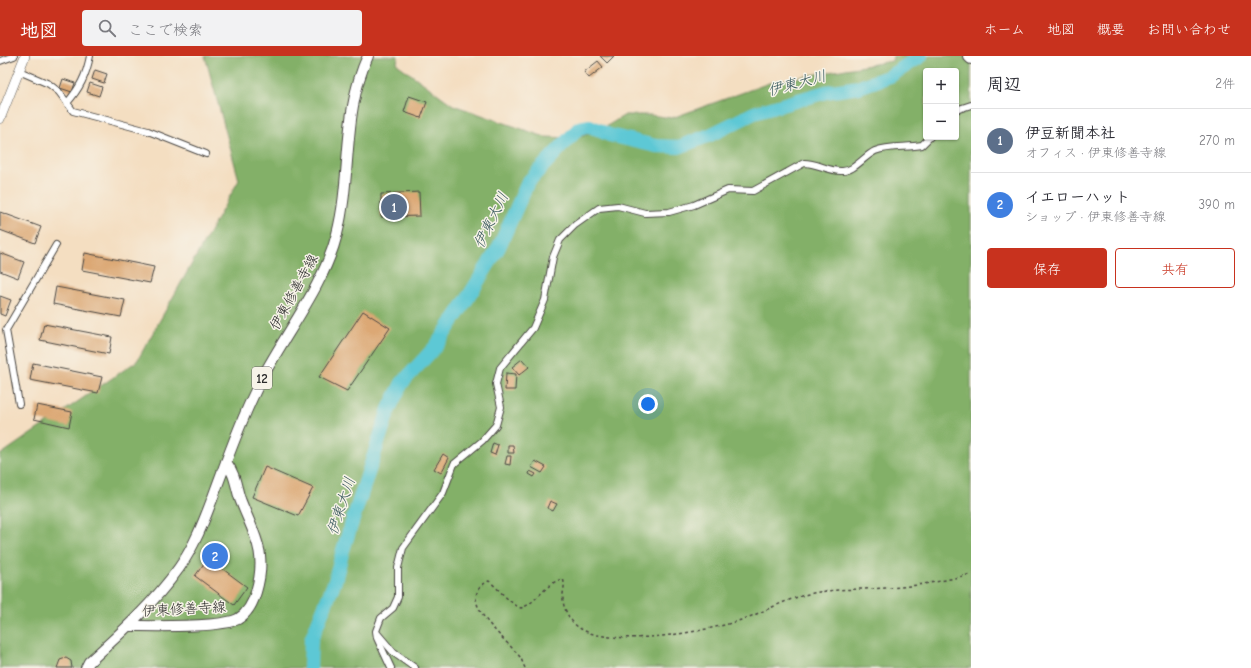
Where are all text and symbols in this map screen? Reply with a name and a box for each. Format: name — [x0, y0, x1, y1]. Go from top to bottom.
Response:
search box — [82, 10, 362, 46]
icon: search — [96, 17, 118, 39]
text: 地図 — [20, 20, 58, 42]
text: ここで検索 — [128, 21, 203, 39]
text: ホーム — [984, 21, 1025, 38]
text: 地図 — [1047, 21, 1075, 38]
text: 概要 — [1097, 21, 1125, 38]
text: お問い合わせ — [1147, 21, 1231, 38]
water label: 伊東大川 — [766, 67, 828, 99]
map controls — [923, 68, 959, 140]
button: + — [923, 68, 959, 104]
text: 周辺 — [987, 75, 1021, 94]
text: 2件 — [1215, 76, 1235, 91]
button: − — [923, 104, 959, 140]
text: 伊豆新聞本社 — [1025, 124, 1115, 142]
text: 1 — [997, 133, 1003, 148]
text: 270 m — [1199, 133, 1235, 148]
text: オフィス · 伊東修善寺線 — [1025, 145, 1166, 160]
text: イエローハット — [1025, 188, 1130, 206]
water label: 伊東大川 — [470, 189, 512, 251]
pin: 1 — [381, 192, 407, 222]
text: 2 — [997, 197, 1003, 212]
text: 390 m — [1199, 197, 1235, 212]
text: ショップ · 伊東修善寺線 — [1025, 209, 1165, 224]
button: 保存 — [987, 248, 1107, 288]
button: 共有 — [1115, 248, 1235, 288]
street label: 伊東修善寺線 — [266, 251, 322, 333]
road number: 12 — [252, 367, 272, 389]
your location — [638, 394, 658, 414]
water label: 伊東大川 — [323, 475, 359, 537]
pin: 2 — [202, 541, 228, 571]
street label: 伊東修善寺線 — [142, 598, 226, 620]

